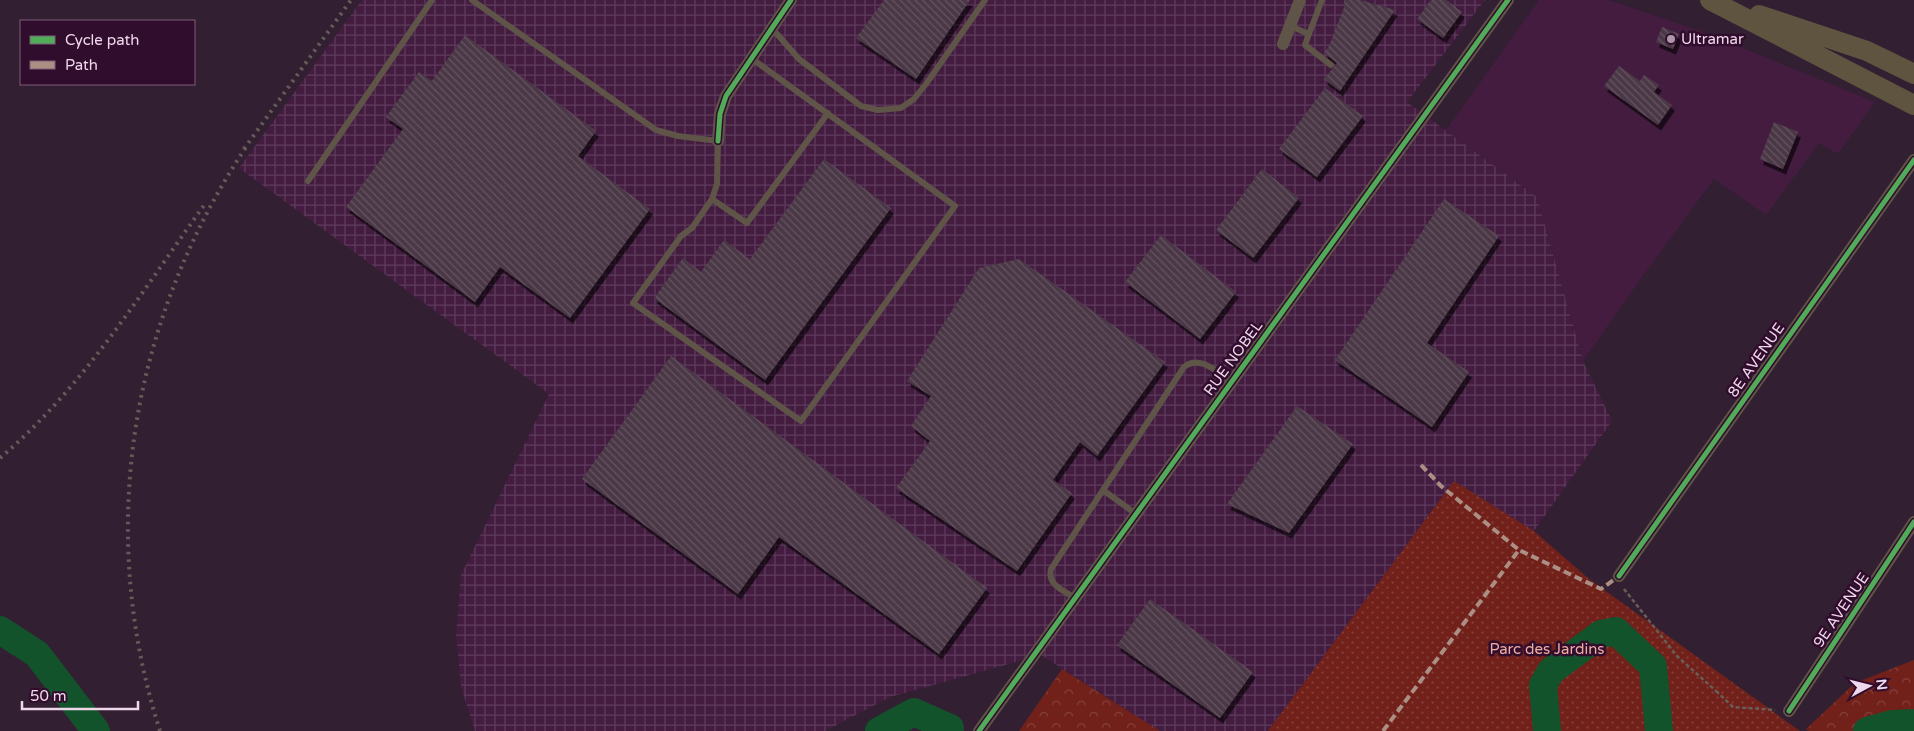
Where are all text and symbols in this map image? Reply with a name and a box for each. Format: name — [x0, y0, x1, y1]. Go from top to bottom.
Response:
legend — [20, 20, 195, 85]
place label: Ultramar — [1681, 30, 1744, 48]
text: Cycle path — [65, 31, 139, 49]
marker: Ultramar — [1665, 33, 1677, 45]
text: Path — [65, 56, 98, 74]
street label: RUE NOBEL — [1200, 317, 1266, 399]
street label: 8E AVENUE — [1724, 319, 1788, 401]
street label: 9E AVENUE — [1809, 569, 1873, 651]
park label: Parc des Jardins — [1489, 640, 1605, 658]
north arrow — [1844, 661, 1894, 711]
scale bar — [22, 678, 139, 710]
text: N — [1872, 678, 1891, 691]
text: 50 m — [30, 687, 67, 705]

